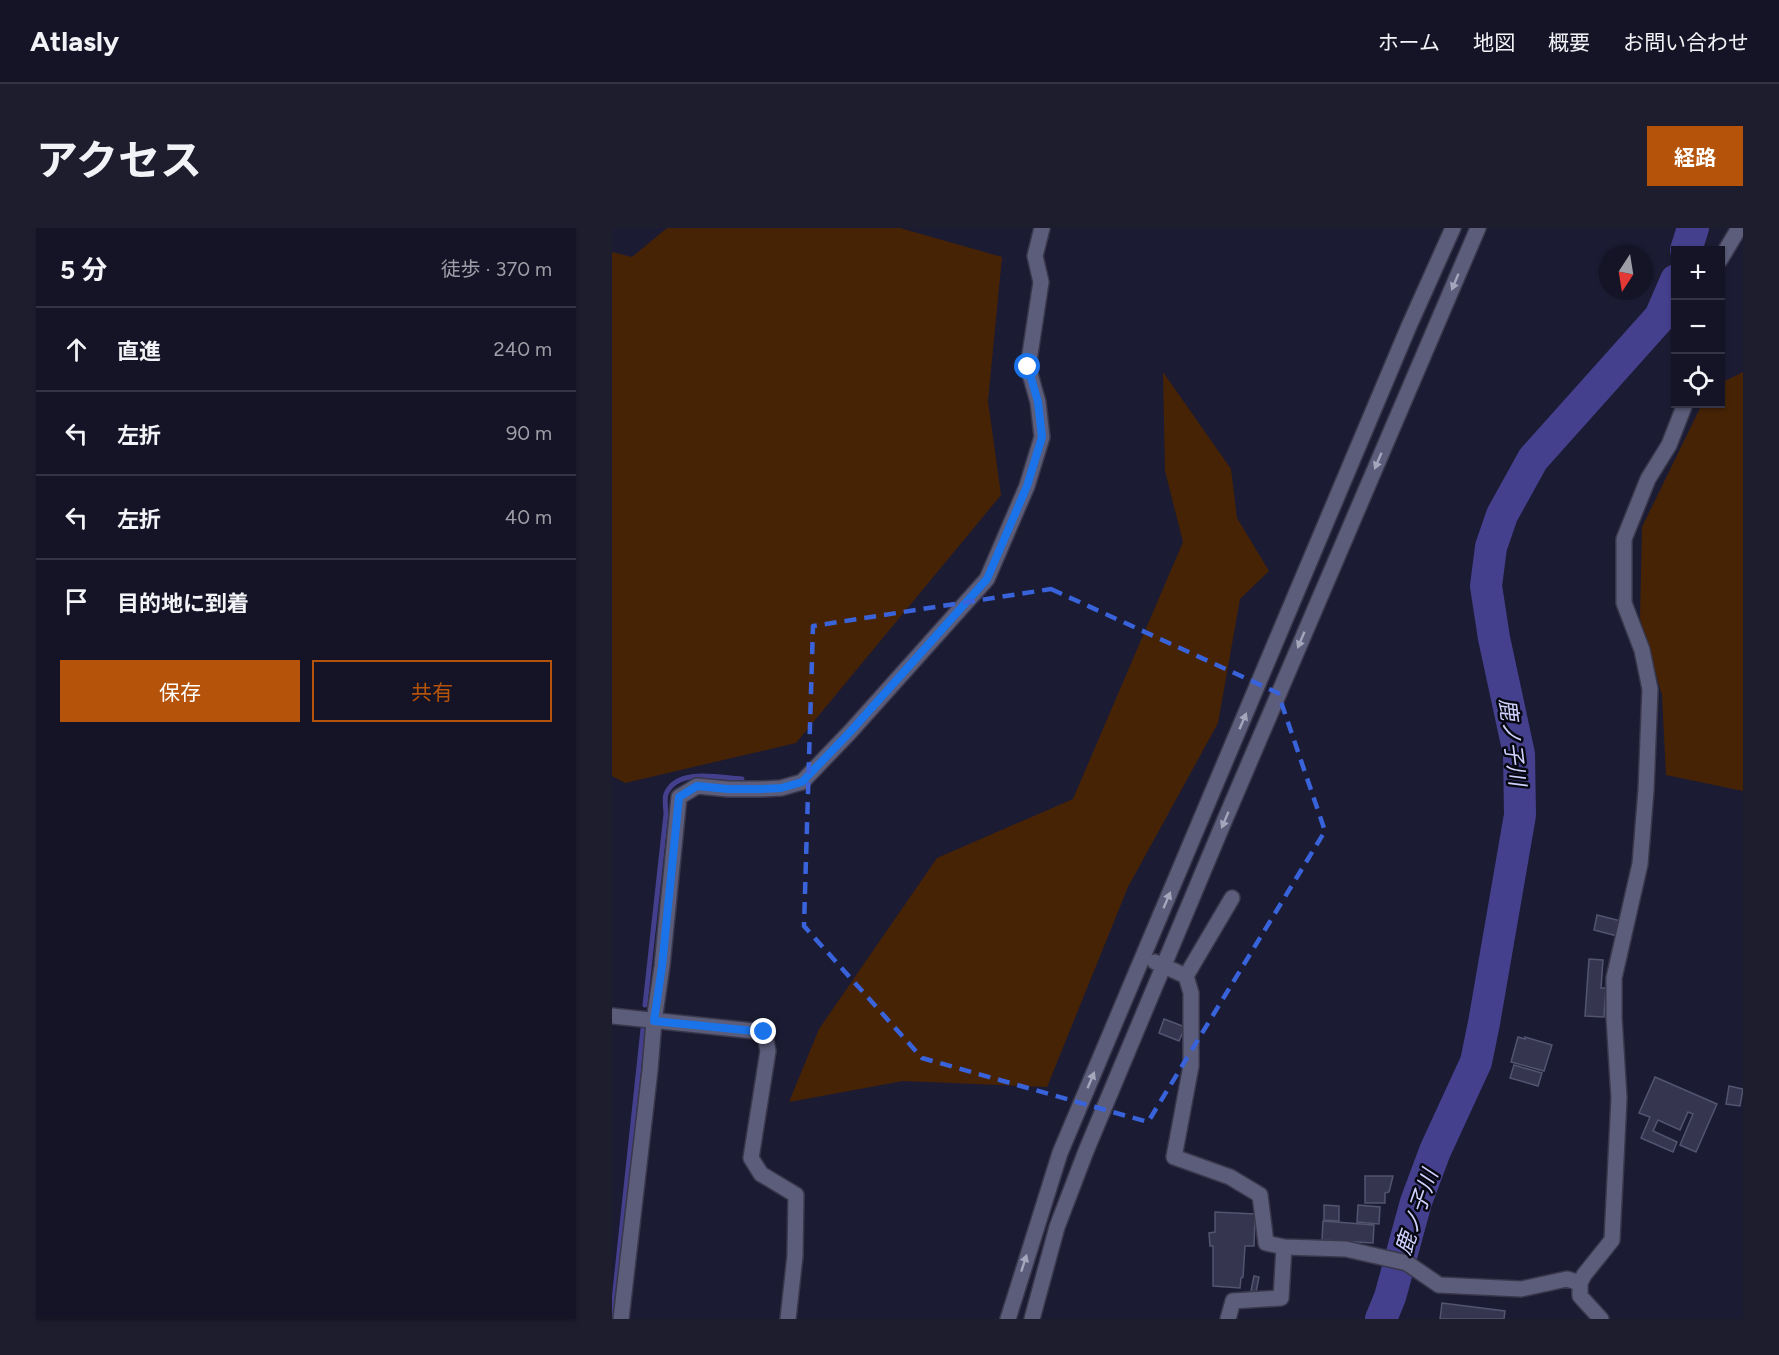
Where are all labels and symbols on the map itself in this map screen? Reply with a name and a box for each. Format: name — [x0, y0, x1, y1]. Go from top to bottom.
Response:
north arrow — [1599, 246, 1653, 300]
one-way arrow — [1450, 273, 1460, 291]
route start — [1014, 353, 1040, 379]
one-way arrow — [1373, 452, 1383, 470]
one-way arrow — [1296, 631, 1305, 649]
water label: 鹿ノ子川 — [1494, 697, 1532, 789]
one-way arrow — [1238, 711, 1248, 729]
one-way arrow — [1220, 811, 1230, 829]
one-way arrow — [1162, 891, 1172, 909]
route end — [750, 1018, 776, 1044]
one-way arrow — [1087, 1071, 1096, 1089]
water label: 鹿ノ子川 — [1389, 1164, 1444, 1258]
one-way arrow — [1020, 1254, 1030, 1272]

